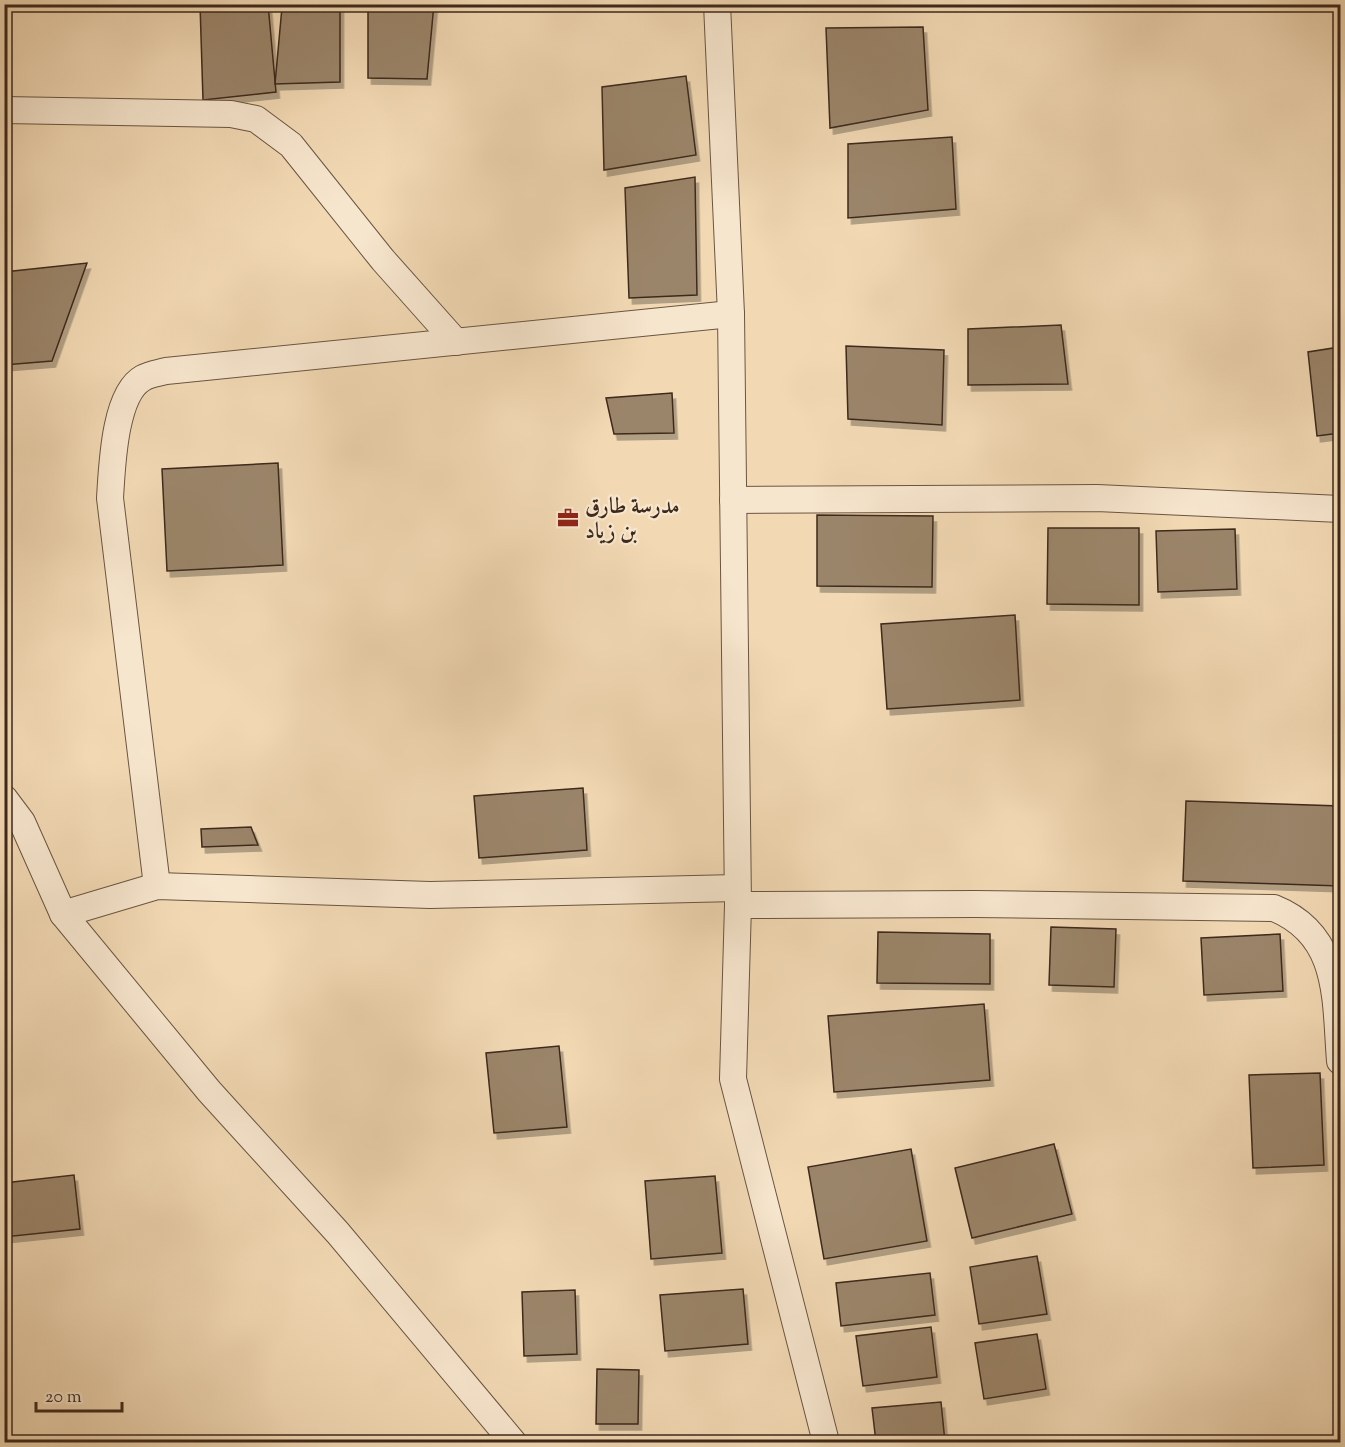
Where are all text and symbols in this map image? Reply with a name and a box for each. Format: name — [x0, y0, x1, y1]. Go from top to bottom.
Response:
place label: مدرسة طارق بن زياد — [585, 492, 680, 549]
office icon: مدرسة طارق بن زياد — [556, 506, 580, 530]
scale bar — [36, 1375, 122, 1413]
text: 20 m — [45, 1385, 82, 1411]

